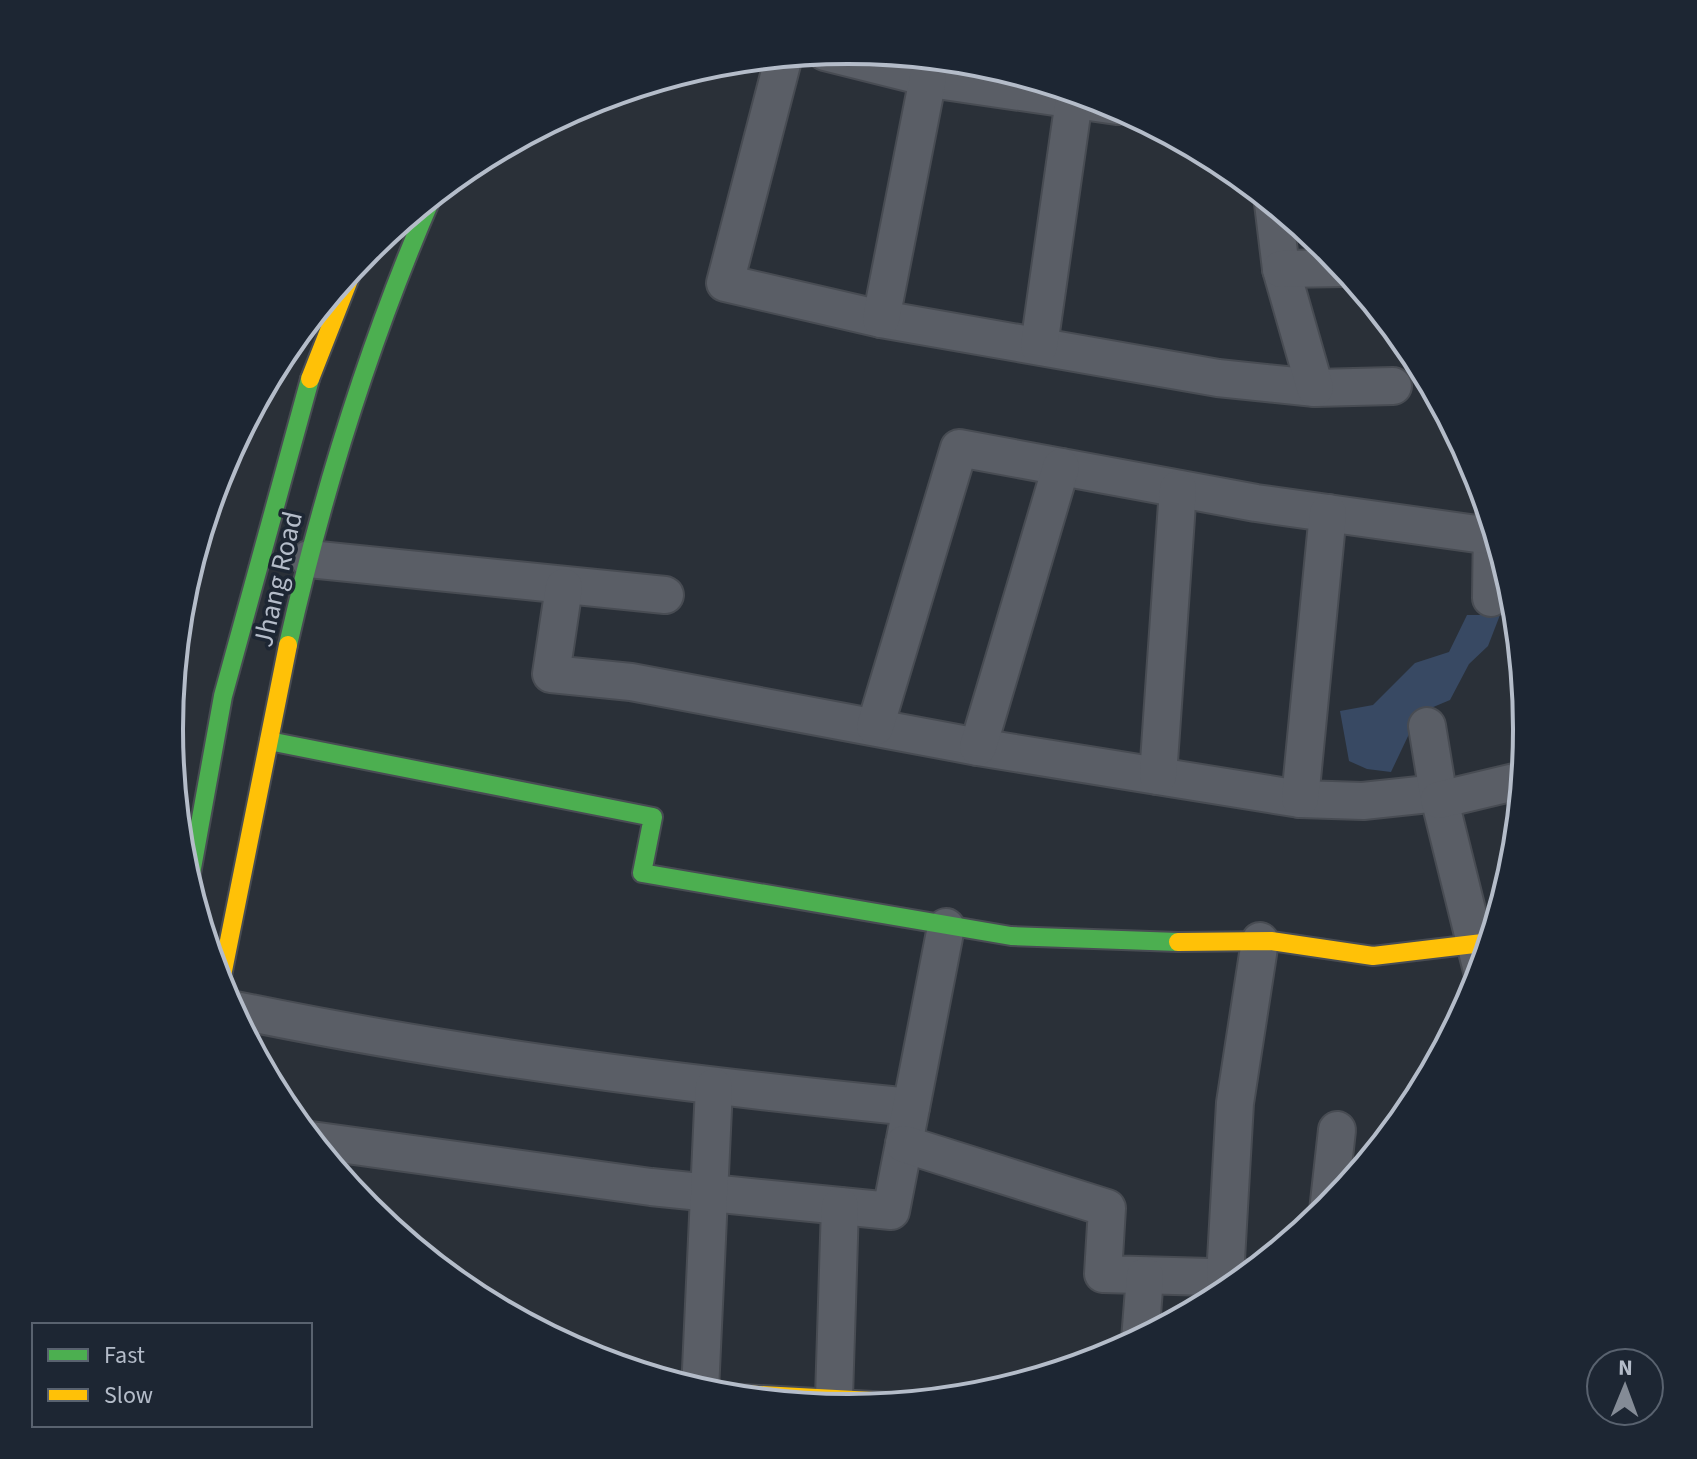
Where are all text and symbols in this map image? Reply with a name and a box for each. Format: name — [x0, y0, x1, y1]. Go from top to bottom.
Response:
street label: Jhang Road — [243, 508, 313, 651]
legend — [32, 1323, 312, 1427]
text: Fast — [104, 1338, 145, 1373]
north arrow — [1585, 1347, 1665, 1427]
text: N — [1618, 1352, 1633, 1384]
text: Slow — [104, 1378, 153, 1413]

